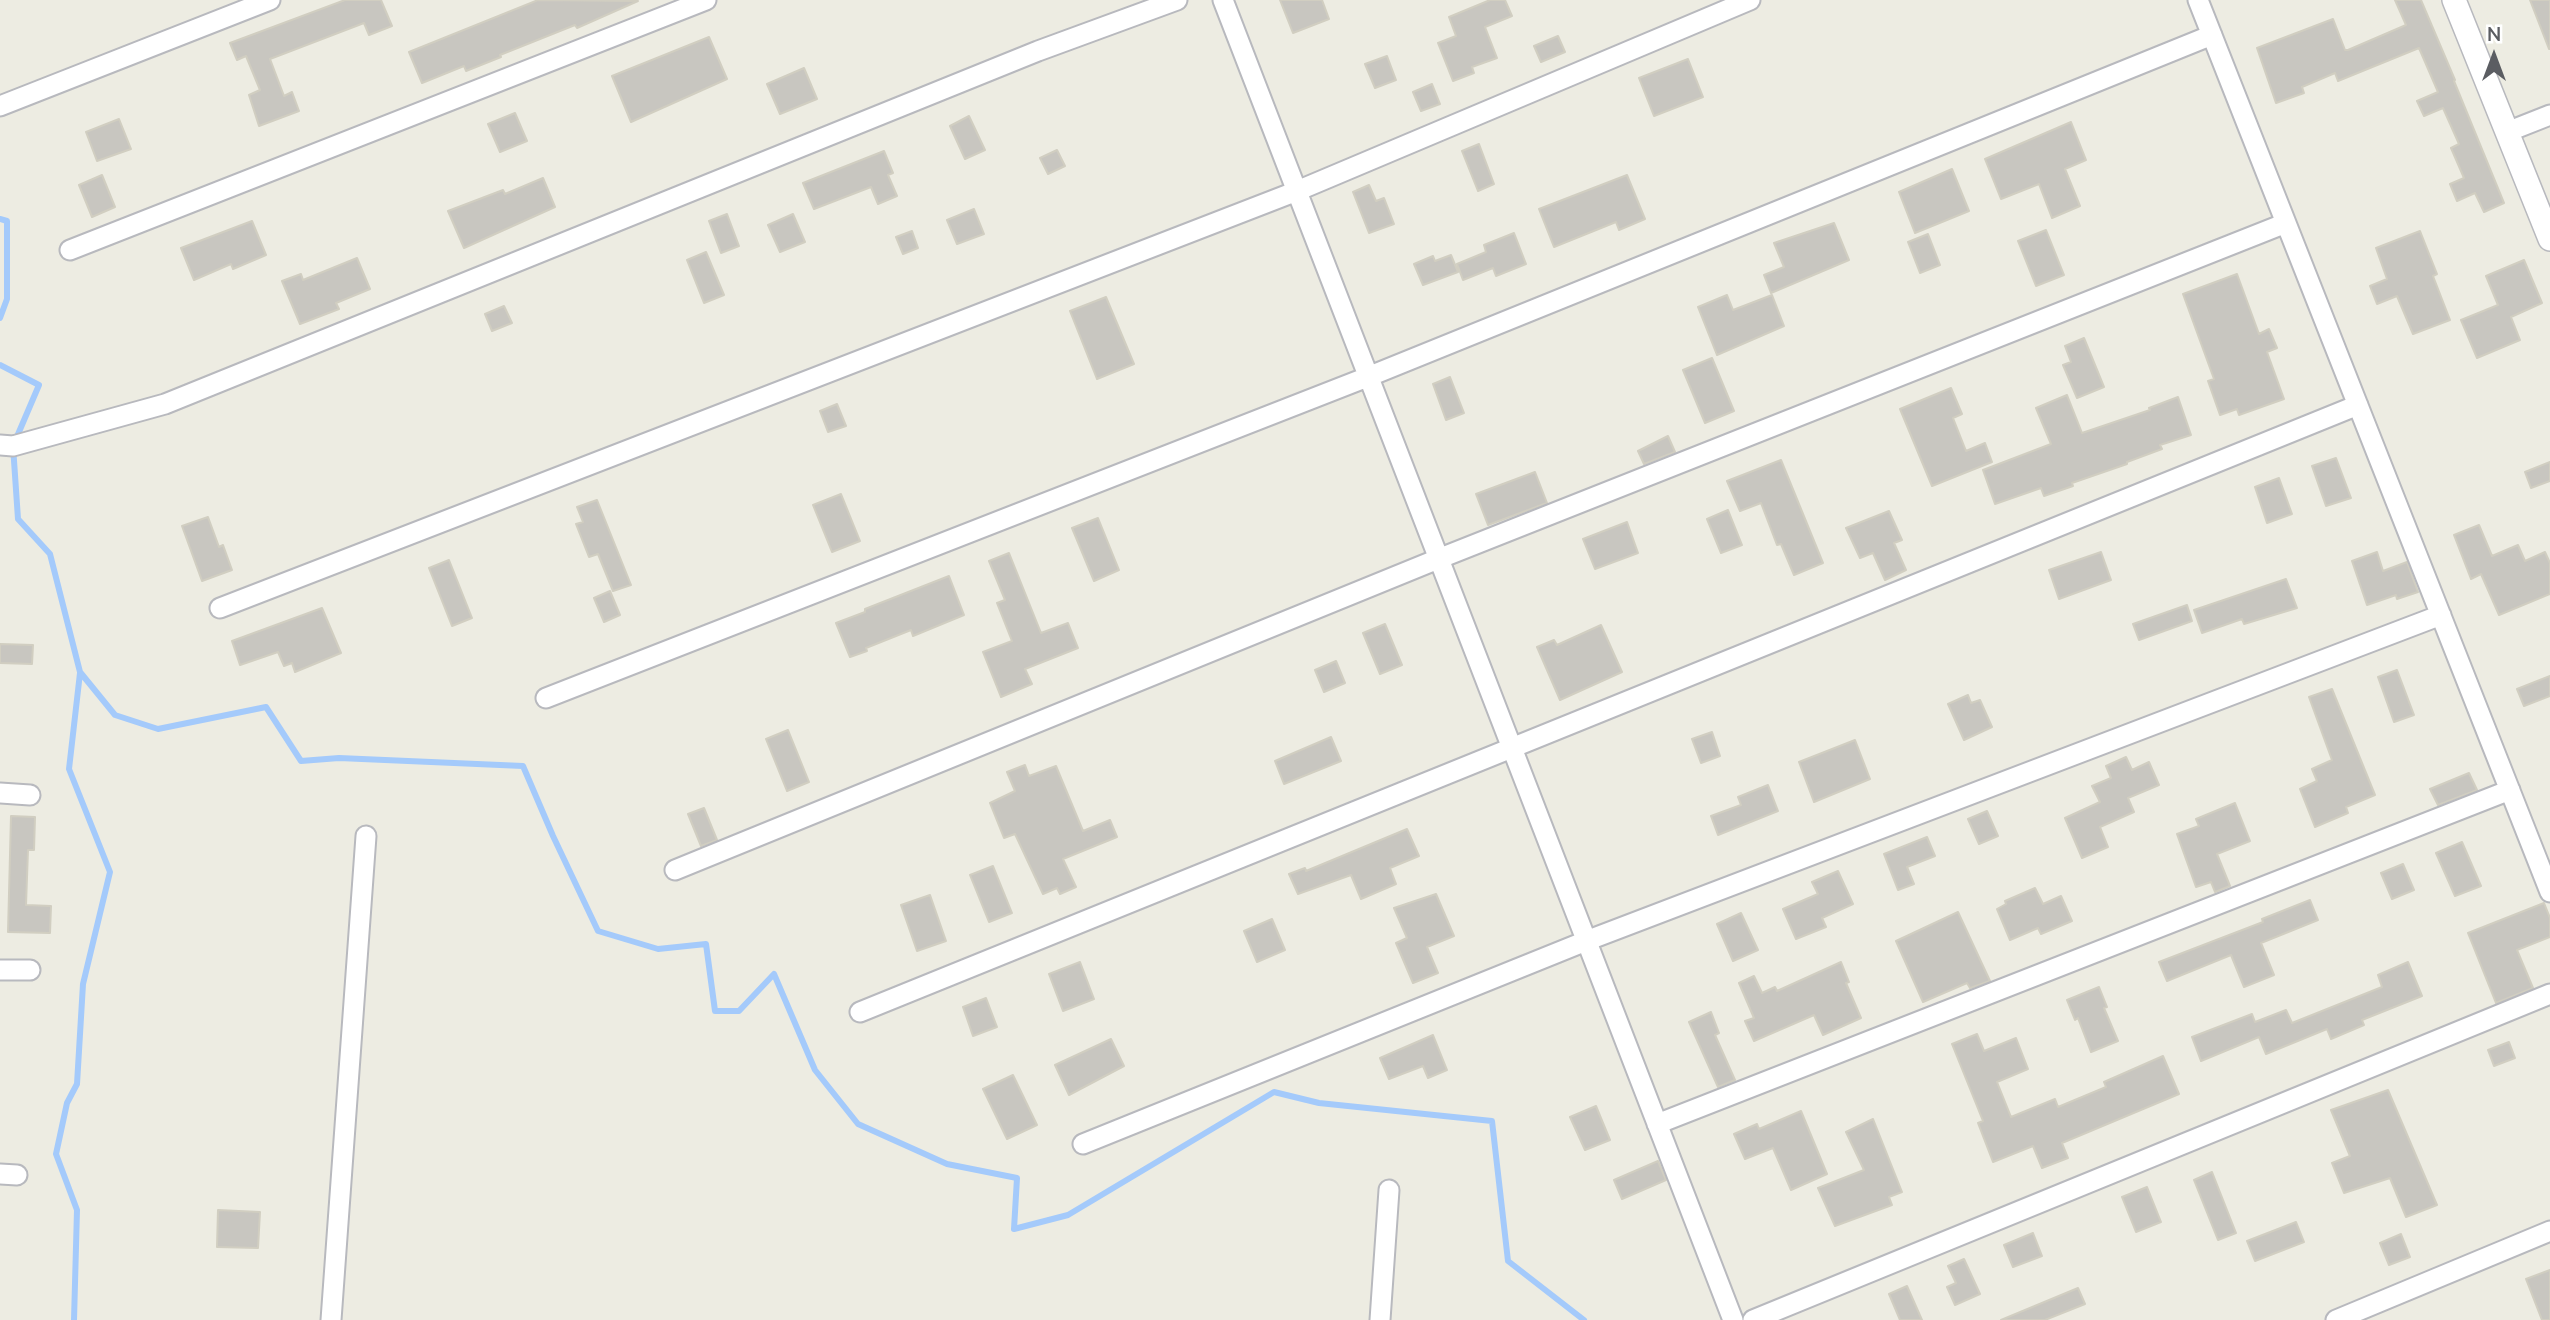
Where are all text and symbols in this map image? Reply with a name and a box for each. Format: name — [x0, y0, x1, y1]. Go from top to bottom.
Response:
north arrow — [2459, 21, 2529, 91]
text: N — [2487, 22, 2501, 48]

